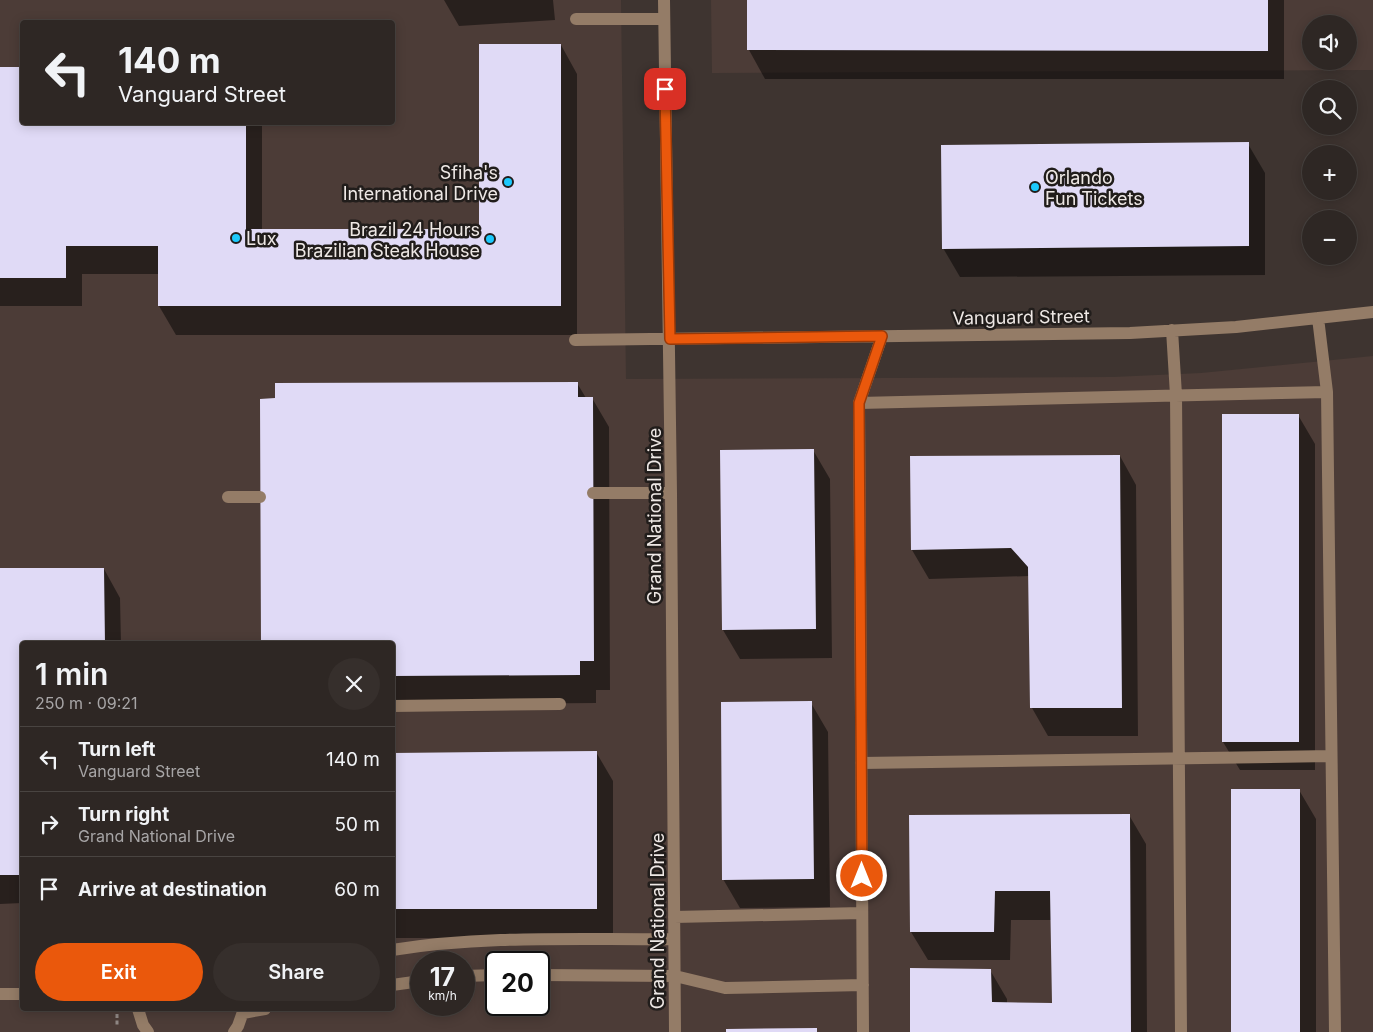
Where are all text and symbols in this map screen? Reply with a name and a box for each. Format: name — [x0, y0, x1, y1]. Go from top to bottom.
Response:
map controls — [1302, 15, 1357, 265]
button: sound — [1302, 15, 1357, 70]
text: 140 m — [118, 39, 221, 81]
icon: left — [35, 40, 100, 105]
pin — [644, 68, 686, 110]
icon: arrive — [651, 75, 679, 103]
button: search — [1302, 80, 1357, 135]
text: Vanguard Street — [118, 81, 286, 107]
button: + — [1302, 145, 1357, 200]
place label: Sfiha's International Drive — [343, 162, 498, 204]
place label: Orlando Fun Tickets — [1045, 167, 1143, 209]
marker: Sfiha's International Drive — [502, 176, 514, 188]
marker: Orlando Fun Tickets — [1029, 181, 1041, 193]
button: − — [1302, 210, 1357, 265]
place label: Brazil 24 Hours Brazilian Steak House — [295, 219, 480, 261]
place label: Lux — [246, 228, 277, 249]
marker: Lux — [230, 232, 242, 244]
marker: Brazil 24 Hours Brazilian Steak House — [484, 233, 496, 245]
street label: Vanguard Street — [952, 305, 1090, 329]
street label: Grand National Drive — [644, 428, 665, 604]
text: 1 min — [35, 656, 108, 692]
button: close — [328, 658, 380, 710]
text: 250 m · 09:21 — [35, 693, 138, 713]
text: Turn left — [78, 738, 156, 761]
icon: left — [35, 745, 63, 773]
text: 140 m — [326, 748, 380, 771]
text: Vanguard Street — [78, 761, 200, 781]
text: Turn right — [78, 803, 169, 826]
icon: right — [35, 810, 63, 838]
text: 50 m — [334, 813, 380, 836]
text: Grand National Drive — [78, 826, 235, 846]
street label: Grand National Drive — [647, 833, 668, 1009]
position arrow — [835, 849, 887, 901]
icon: arrive — [35, 875, 63, 903]
text: Arrive at destination — [78, 878, 267, 901]
text: 60 m — [334, 878, 380, 901]
button: Exit — [35, 943, 203, 1001]
button: Share — [213, 943, 380, 1001]
speed limit sign: 20 — [485, 951, 550, 1016]
text: 17 — [430, 962, 455, 992]
text: km/h — [428, 988, 457, 1003]

